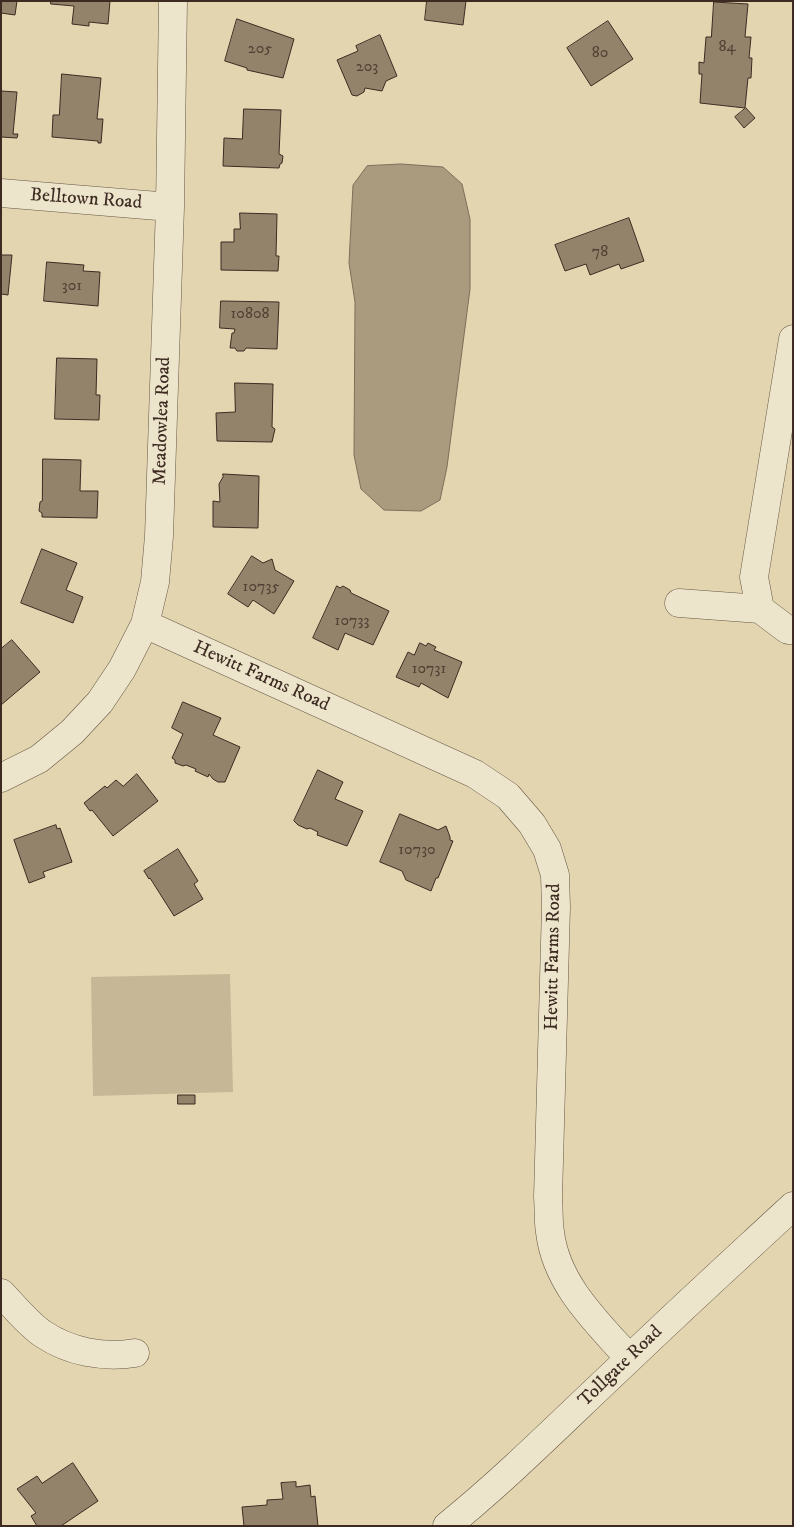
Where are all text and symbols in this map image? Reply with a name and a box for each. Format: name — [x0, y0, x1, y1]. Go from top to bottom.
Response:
house number: 84 — [718, 38, 736, 58]
house number: 205 — [248, 40, 272, 60]
house number: 80 — [592, 44, 608, 64]
house number: 203 — [356, 58, 378, 78]
street label: Belltown Road — [29, 185, 143, 215]
house number: 78 — [592, 243, 608, 263]
house number: 301 — [62, 277, 82, 297]
house number: 10808 — [230, 305, 270, 325]
street label: Meadowlea Road — [149, 356, 177, 486]
house number: 10735 — [243, 578, 279, 598]
house number: 10733 — [335, 612, 369, 632]
street label: Hewitt Farms Road — [189, 637, 333, 717]
house number: 10731 — [412, 660, 446, 680]
house number: 10730 — [398, 841, 436, 861]
street label: Hewitt Farms Road — [541, 883, 567, 1031]
street label: Tollgate Road — [574, 1321, 668, 1413]

